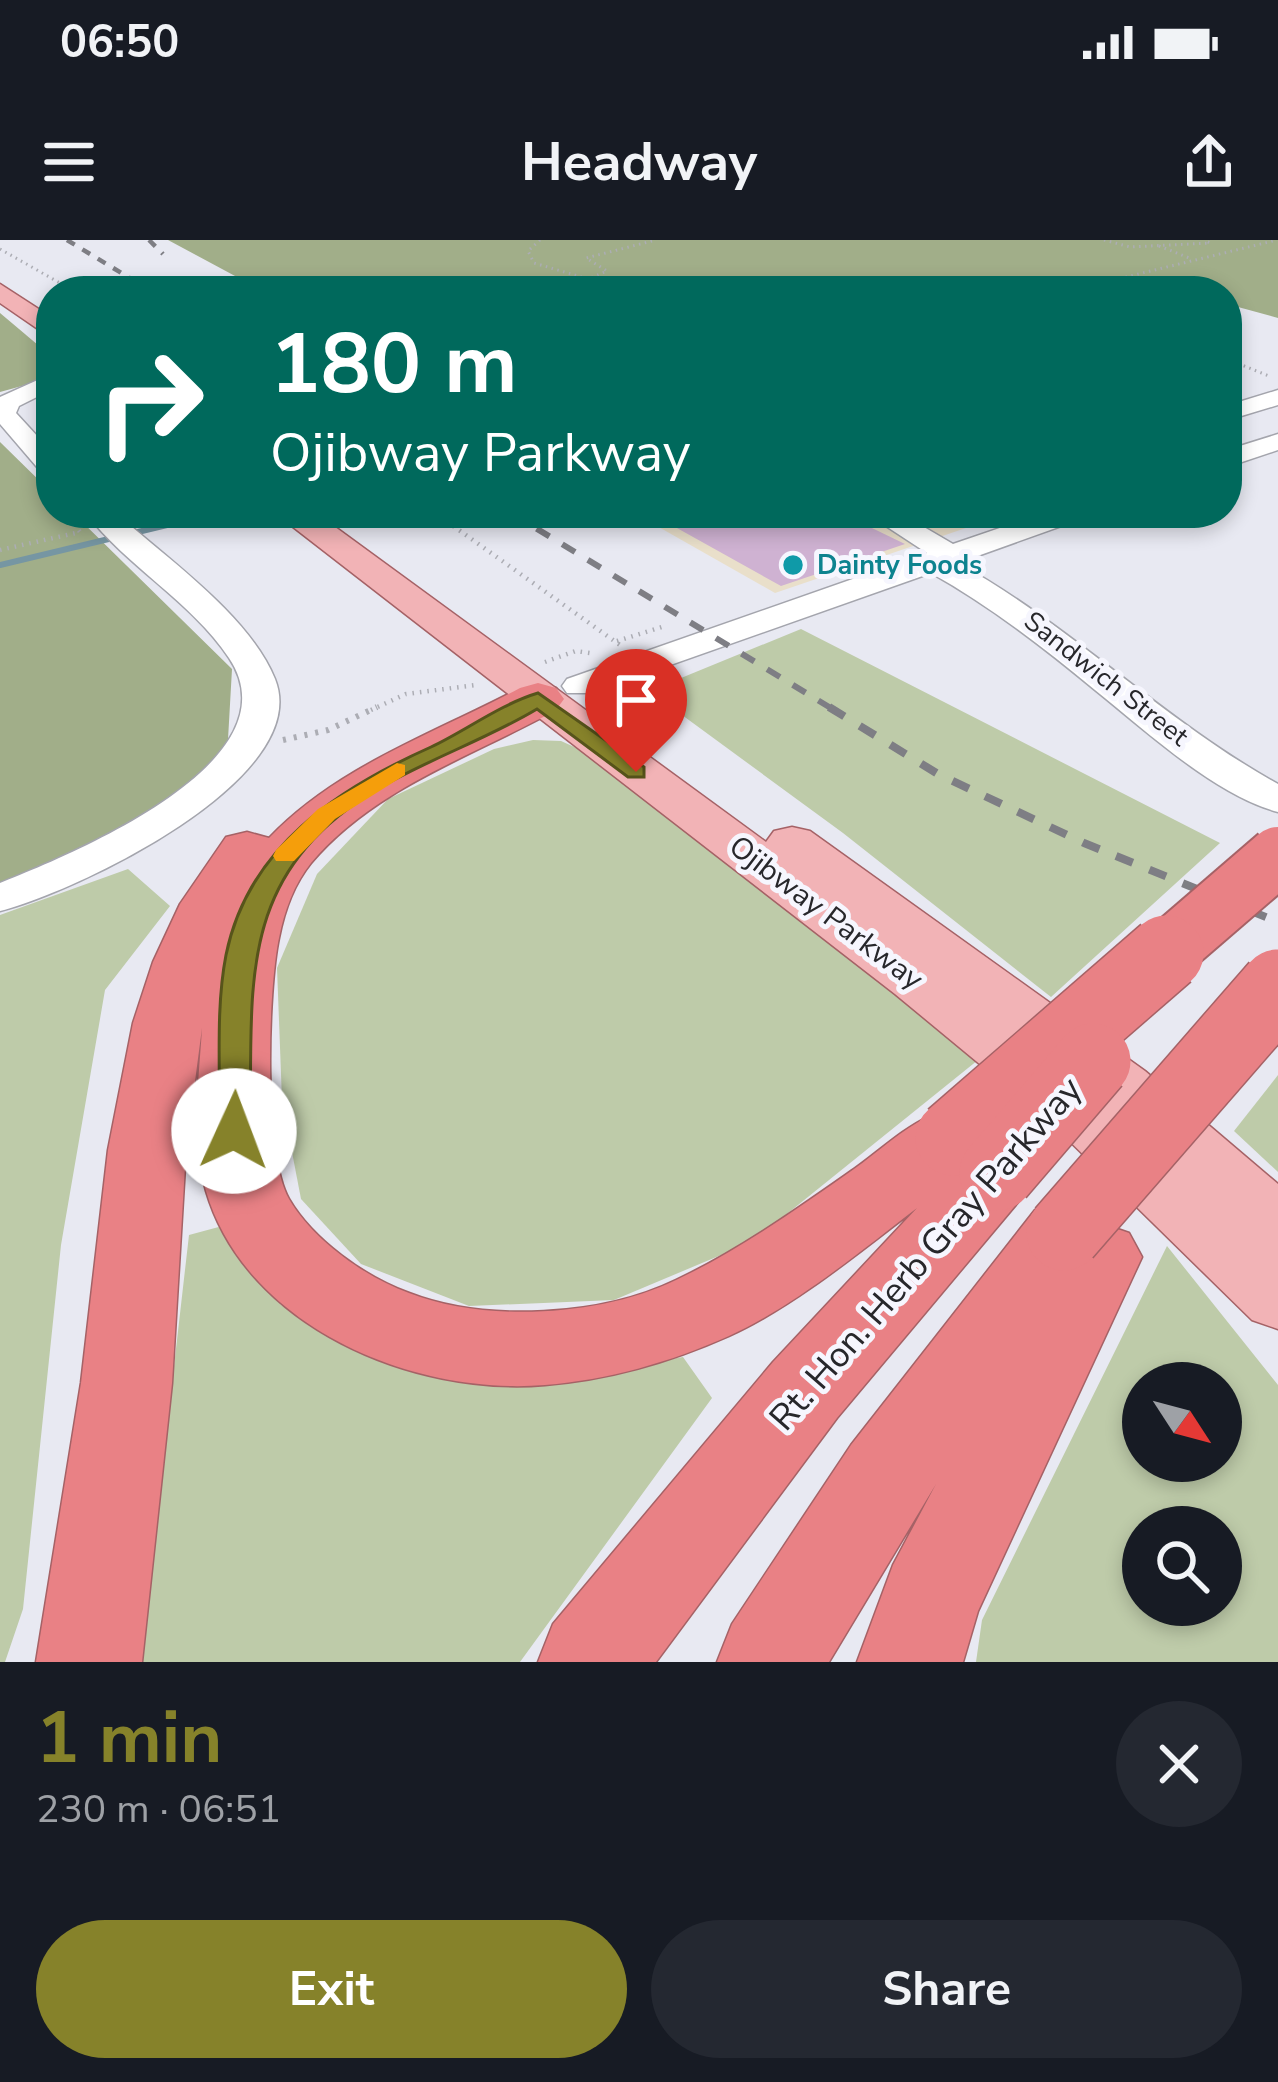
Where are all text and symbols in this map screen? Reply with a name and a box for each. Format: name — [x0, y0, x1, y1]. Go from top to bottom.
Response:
text: 06:50 — [60, 12, 179, 73]
text: Headway — [521, 125, 757, 199]
icon: menu — [36, 129, 102, 195]
icon: share — [1176, 129, 1242, 195]
text: 180 m — [270, 307, 518, 422]
icon: right — [72, 324, 228, 480]
text: Ojibway Parkway — [270, 416, 691, 490]
place label: Dainty Foods — [817, 547, 982, 584]
marker: Dainty Foods — [780, 552, 806, 578]
street label: Sandwich Street — [1016, 603, 1196, 755]
pin — [585, 649, 687, 772]
icon: arrive — [603, 667, 669, 733]
street label: Ojibway Parkway — [720, 826, 932, 1000]
street label: Rt. Hon. Herb Gray Parkway — [759, 1066, 1094, 1441]
position arrow — [171, 1068, 297, 1194]
north arrow — [1122, 1362, 1242, 1482]
map controls — [1122, 1362, 1242, 1626]
button: search — [1122, 1506, 1242, 1626]
text: 1 min — [36, 1689, 222, 1787]
button: close — [1116, 1701, 1242, 1827]
text: 230 m · 06:51 — [36, 1783, 281, 1836]
button: Exit — [36, 1920, 627, 2058]
button: Share — [651, 1920, 1242, 2058]

